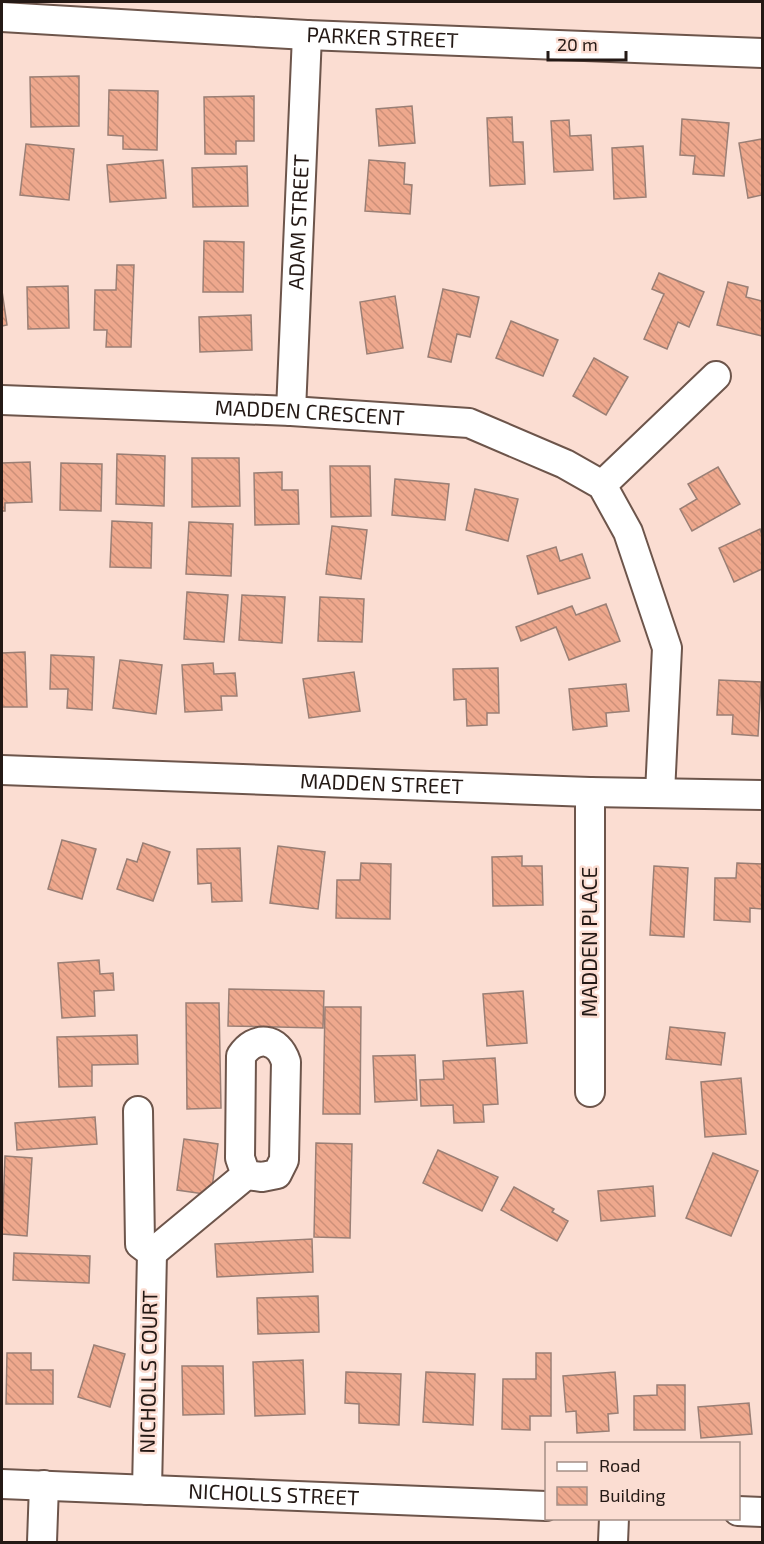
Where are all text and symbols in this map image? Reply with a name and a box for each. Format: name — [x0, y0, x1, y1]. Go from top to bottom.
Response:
street label: PARKER STREET — [306, 21, 459, 52]
scale bar — [548, 24, 626, 62]
text: 20 m — [557, 33, 598, 55]
street label: ADAM STREET — [282, 154, 313, 290]
street label: MADDEN CRESCENT — [214, 394, 405, 430]
street label: MADDEN STREET — [300, 767, 464, 798]
street label: MADDEN PLACE — [576, 867, 601, 1017]
street label: NICHOLLS COURT — [134, 1290, 161, 1454]
legend — [545, 1442, 740, 1520]
text: Road — [599, 1454, 640, 1476]
street label: NICHOLLS STREET — [188, 1478, 360, 1509]
text: Building — [599, 1484, 666, 1506]

